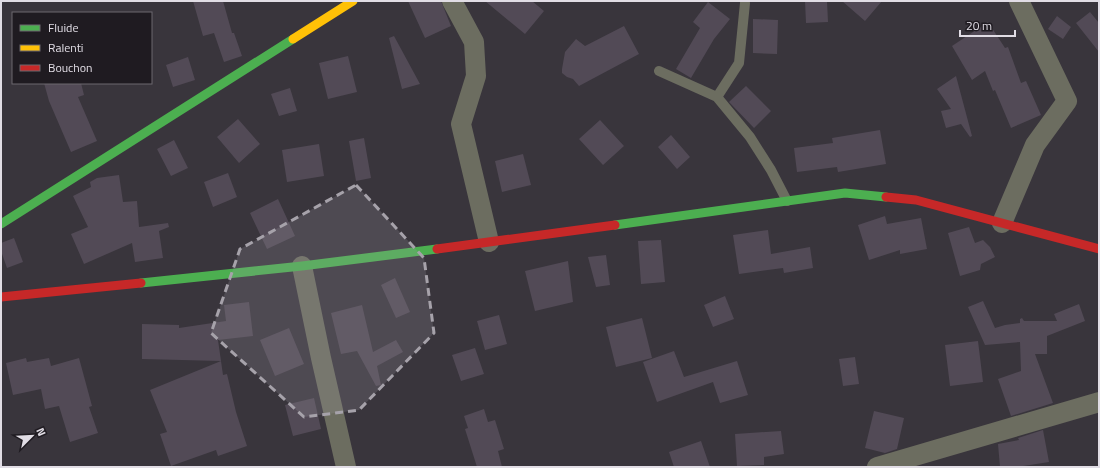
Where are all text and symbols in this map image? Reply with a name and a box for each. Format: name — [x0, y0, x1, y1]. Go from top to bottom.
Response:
legend — [12, 12, 152, 84]
scale bar — [960, 12, 1015, 38]
text: 20 m — [966, 16, 992, 35]
text: Fluide — [48, 18, 79, 37]
text: Ralenti — [48, 38, 83, 57]
text: Bouchon — [48, 58, 93, 77]
north arrow — [12, 416, 52, 456]
text: N — [32, 425, 50, 439]

